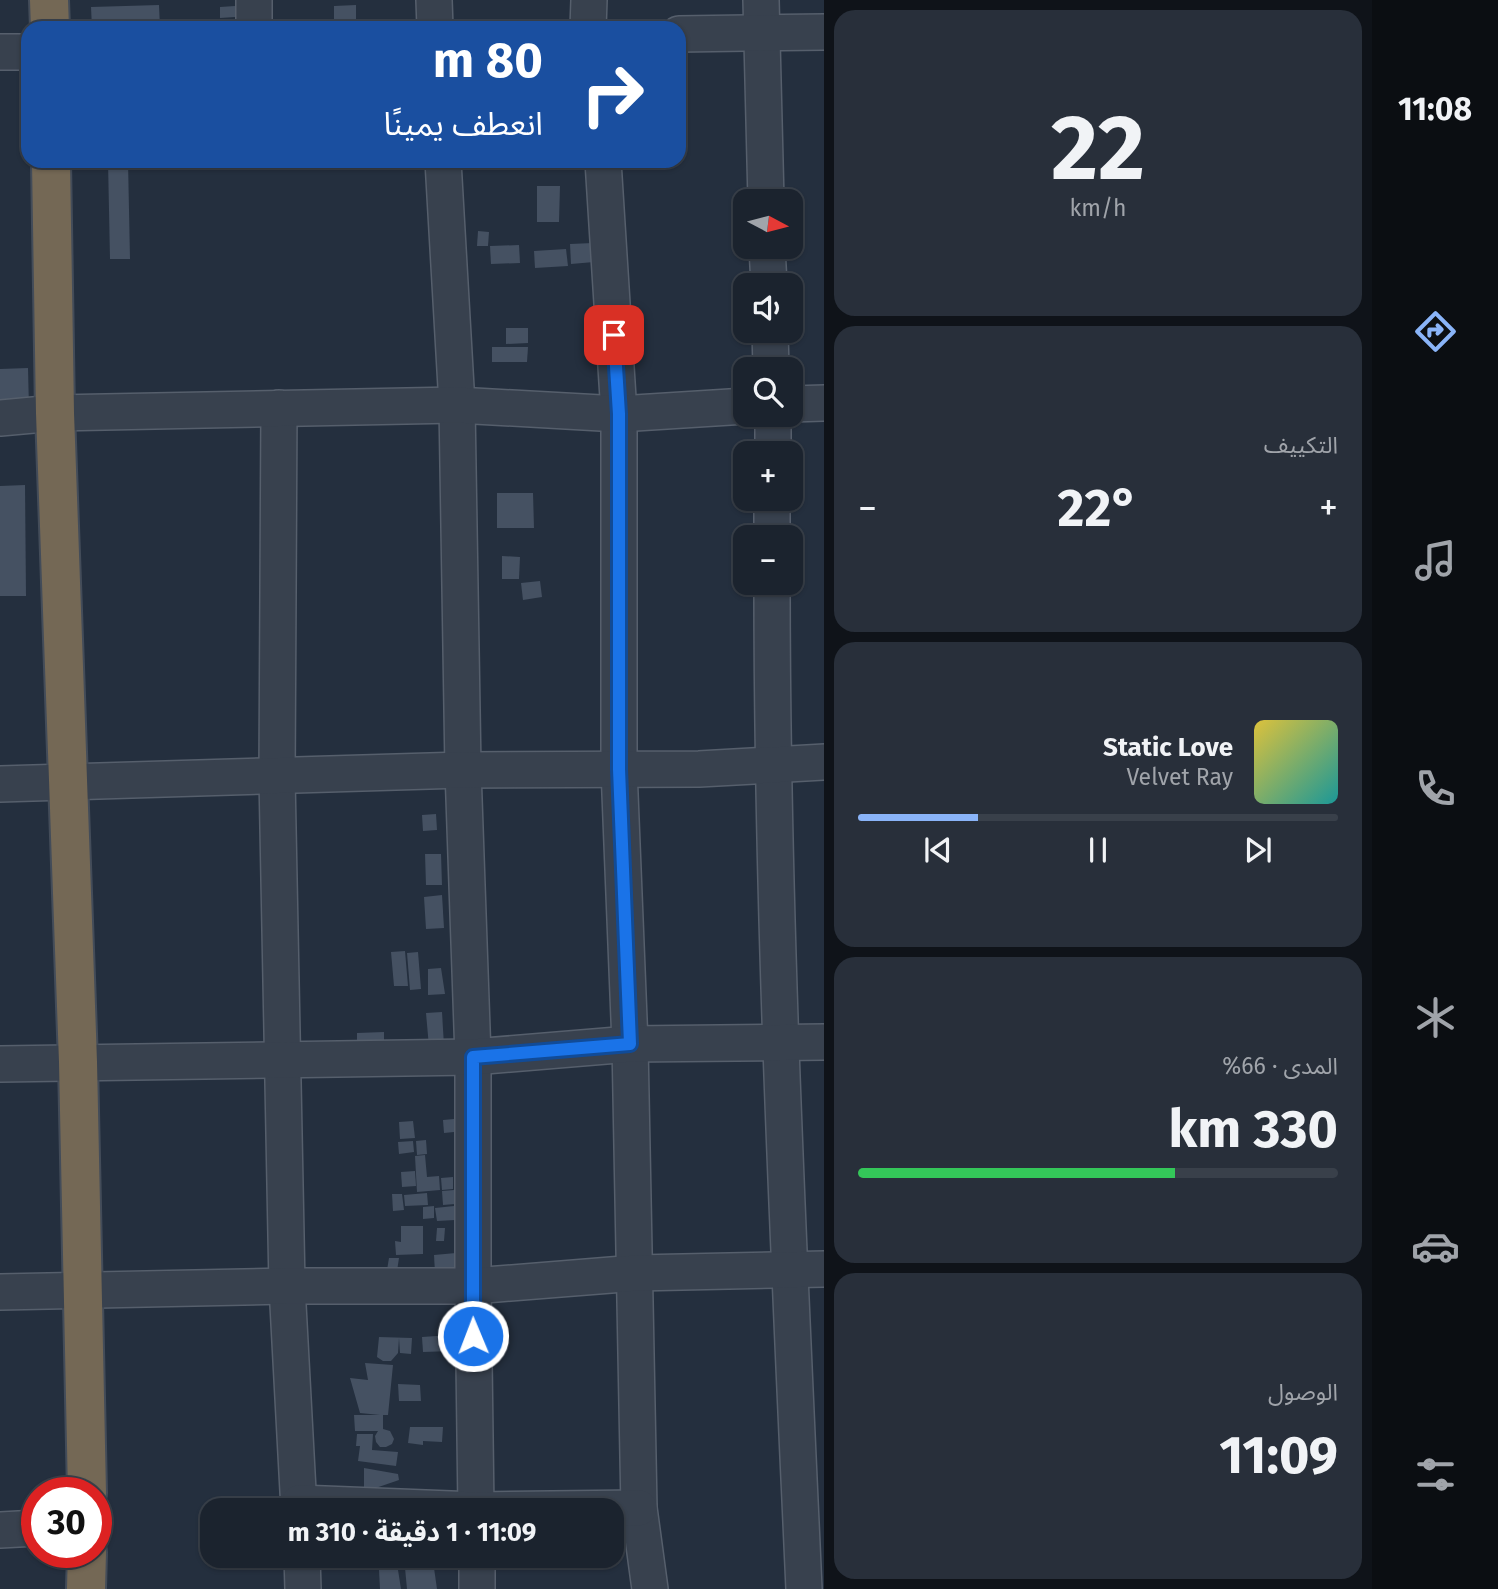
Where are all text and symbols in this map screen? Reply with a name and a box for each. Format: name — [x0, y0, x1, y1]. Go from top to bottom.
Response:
text: 80 m — [433, 31, 543, 90]
icon: right — [567, 49, 658, 140]
text: 11:08 — [1398, 90, 1472, 128]
text: 22 — [1051, 94, 1145, 203]
text: انعطف يمينًا — [383, 105, 543, 143]
north arrow — [733, 189, 803, 259]
map controls — [733, 189, 803, 595]
text: km/h — [1070, 194, 1126, 222]
button: sound — [733, 273, 803, 343]
pin — [584, 305, 644, 365]
icon: directions — [1411, 307, 1460, 356]
icon: arrive — [595, 316, 633, 354]
button: search — [733, 357, 803, 427]
text: التكييف — [1264, 431, 1338, 459]
button: + — [733, 441, 803, 511]
text: 22° — [1058, 477, 1138, 540]
text: − — [858, 485, 877, 531]
text: + — [1319, 485, 1338, 531]
button: − — [733, 525, 803, 595]
icon: music — [1411, 536, 1460, 585]
text: Static Love — [1103, 732, 1233, 763]
text: Velvet Ray — [1126, 763, 1233, 791]
icon: phone — [1411, 764, 1460, 813]
icon: previous — [919, 831, 957, 869]
icon: pause — [1079, 831, 1117, 869]
icon: next — [1239, 831, 1277, 869]
icon: climate — [1411, 993, 1460, 1042]
text: المدى · 66% — [1222, 1052, 1338, 1080]
text: 330 km — [1169, 1098, 1338, 1161]
icon: car — [1411, 1222, 1460, 1271]
position arrow — [436, 1299, 510, 1373]
text: الوصول — [1268, 1378, 1338, 1406]
text: 11:09 — [1219, 1424, 1338, 1487]
icon: filters — [1411, 1450, 1460, 1499]
speed limit sign: 30 — [21, 1477, 112, 1568]
text: 11:09 · 1 دقيقة · 310 m — [288, 1517, 536, 1548]

